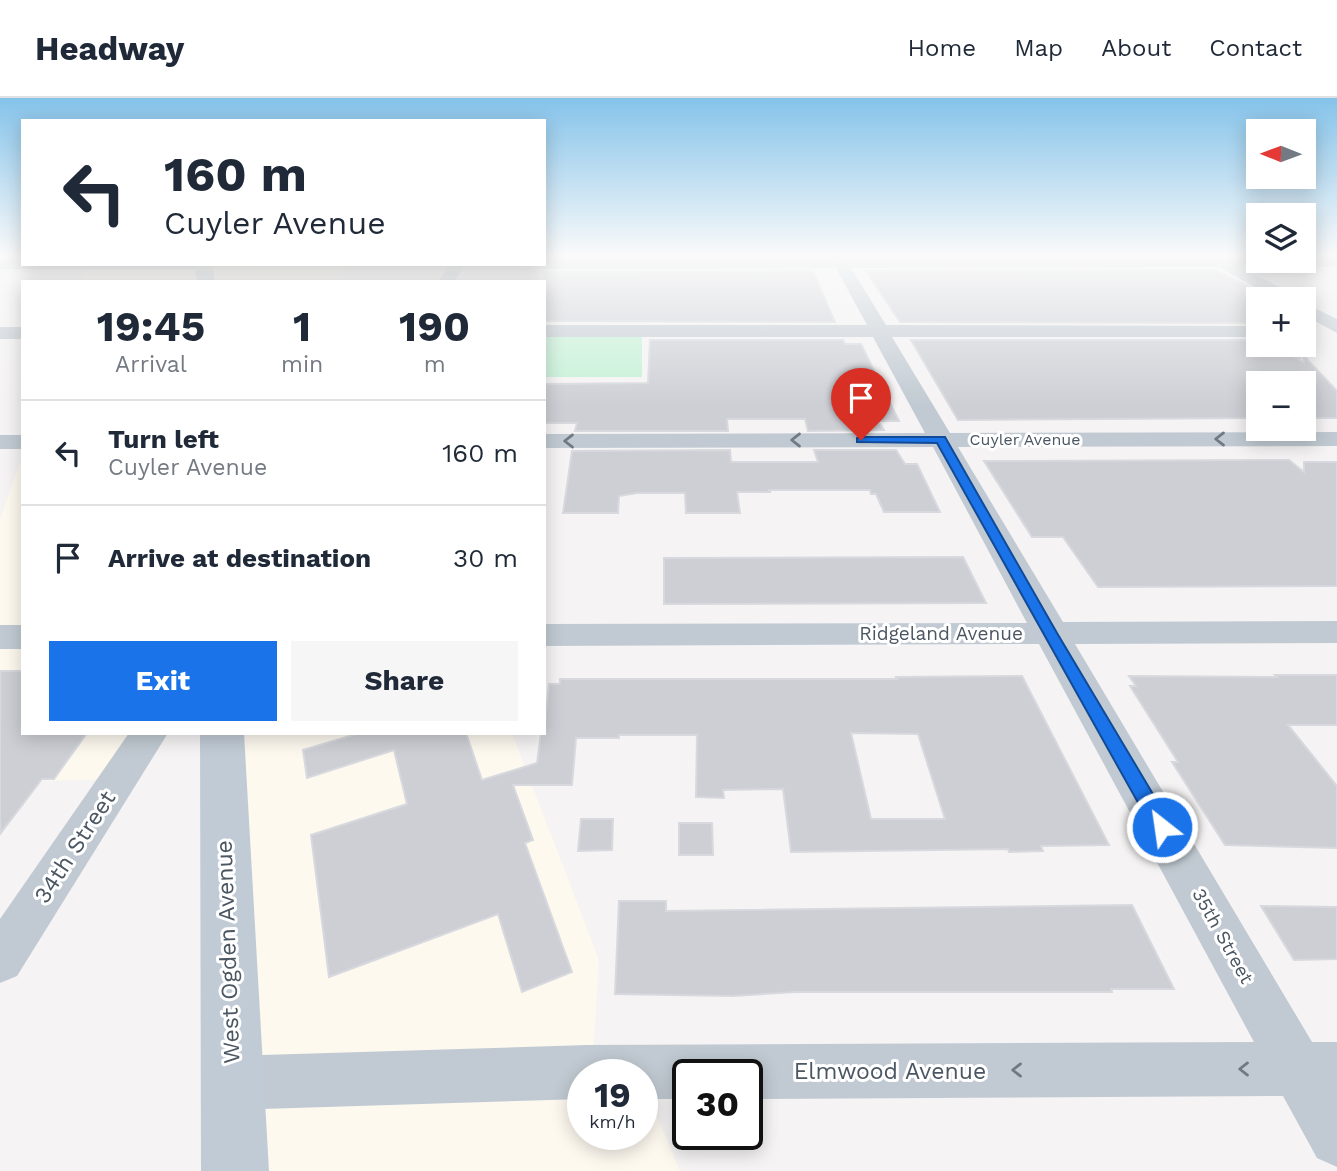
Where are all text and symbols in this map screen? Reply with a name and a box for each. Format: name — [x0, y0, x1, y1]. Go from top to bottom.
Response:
text: Headway — [35, 29, 184, 68]
text: Home — [908, 34, 976, 62]
text: Map — [1014, 34, 1063, 62]
text: About — [1101, 34, 1171, 62]
text: Contact — [1209, 34, 1302, 62]
north arrow — [1246, 119, 1316, 189]
map controls — [1246, 119, 1316, 441]
text: 160 m — [164, 145, 307, 203]
icon: left — [49, 147, 140, 238]
button: layers — [1246, 203, 1316, 273]
text: Cuyler Avenue — [164, 204, 386, 242]
button: + — [1246, 287, 1316, 357]
text: 19:45 — [97, 302, 205, 351]
text: 1 — [293, 302, 311, 351]
text: 190 — [399, 302, 470, 351]
text: Arrival — [115, 351, 187, 378]
text: min — [281, 351, 323, 378]
text: m — [424, 351, 446, 378]
pin — [831, 368, 891, 440]
button: − — [1246, 371, 1316, 441]
icon: arrive — [842, 379, 880, 417]
text: Turn left — [108, 424, 219, 454]
street label: Cuyler Avenue — [970, 430, 1080, 449]
one-way arrow — [1214, 431, 1225, 447]
one-way arrow — [791, 432, 801, 448]
one-way arrow — [563, 433, 574, 449]
icon: left — [49, 434, 87, 472]
text: 160 m — [442, 438, 518, 468]
text: Cuyler Avenue — [108, 454, 267, 481]
icon: arrive — [49, 539, 87, 577]
text: Arrive at destination — [108, 543, 371, 573]
text: 30 m — [453, 543, 518, 573]
street label: Ridgeland Avenue — [859, 622, 1023, 645]
button: Exit — [49, 641, 277, 721]
button: Share — [291, 641, 518, 721]
street label: 34th Street — [29, 786, 121, 908]
position arrow — [1125, 790, 1199, 864]
street label: West Ogden Avenue — [211, 840, 245, 1064]
street label: 35th Street — [1187, 884, 1259, 988]
street label: Elmwood Avenue — [794, 1058, 986, 1085]
speed limit sign: 30 — [672, 1059, 763, 1150]
one-way arrow — [1239, 1061, 1249, 1077]
one-way arrow — [1011, 1062, 1022, 1078]
text: 19 — [594, 1074, 631, 1116]
text: km/h — [589, 1111, 636, 1132]

